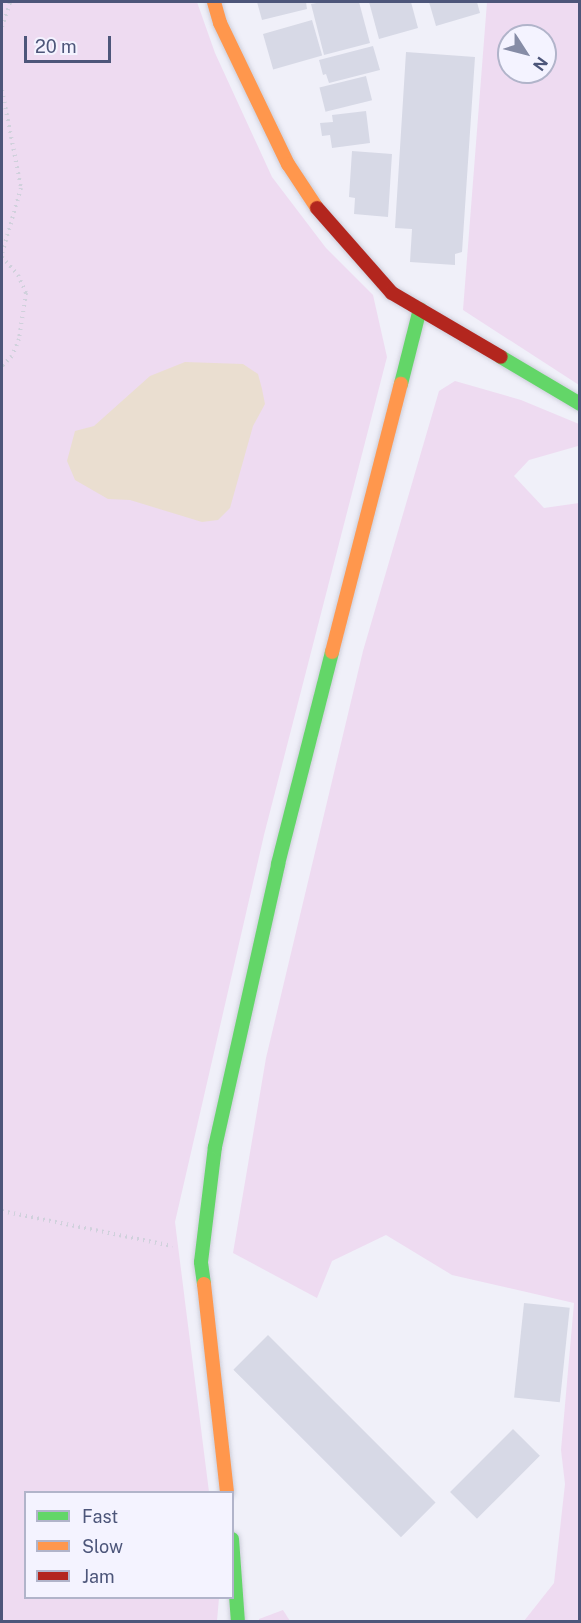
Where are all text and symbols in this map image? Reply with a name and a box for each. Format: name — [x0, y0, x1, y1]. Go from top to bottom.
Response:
scale bar — [27, 24, 114, 62]
north arrow — [497, 24, 557, 84]
text: 20 m — [35, 36, 77, 57]
text: N — [529, 53, 552, 74]
legend — [24, 1491, 234, 1599]
text: Fast — [82, 1506, 118, 1527]
text: Slow — [82, 1536, 123, 1557]
text: Jam — [82, 1566, 115, 1587]

